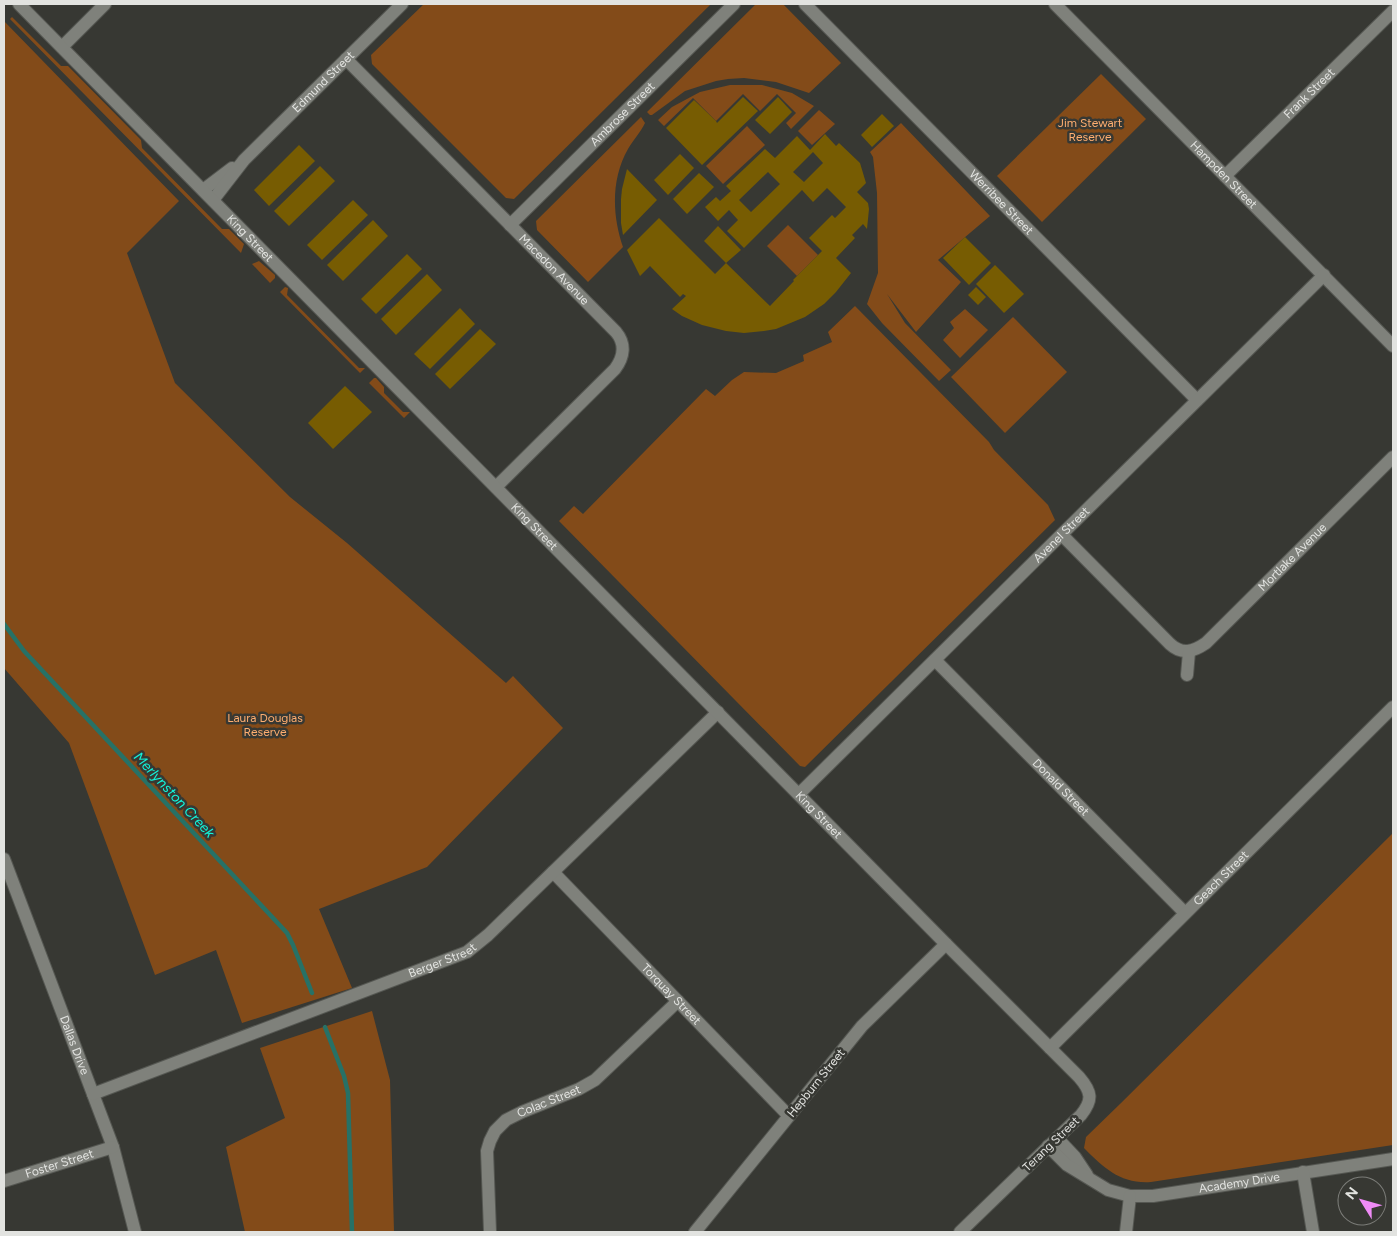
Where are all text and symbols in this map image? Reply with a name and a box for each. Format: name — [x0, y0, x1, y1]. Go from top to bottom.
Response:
street label: Edmund Street — [289, 48, 357, 115]
street label: Frank Street — [1281, 65, 1338, 121]
street label: Ambrose Street — [587, 79, 658, 149]
park label: Jim Stewart Reserve — [1058, 116, 1123, 144]
street label: Hampden Street — [1187, 138, 1260, 212]
street label: Werribee Street — [966, 167, 1037, 238]
street label: King Street — [224, 212, 277, 265]
street label: Macedon Avenue — [516, 231, 592, 308]
street label: King Street — [508, 500, 561, 553]
street label: Avenel Street — [1030, 504, 1093, 565]
street label: Mortlake Avenue — [1255, 520, 1330, 594]
park label: Laura Douglas Reserve — [227, 711, 303, 739]
water label: Merlynston Creek — [130, 749, 219, 842]
street label: Donald Street — [1030, 756, 1092, 819]
street label: King Street — [793, 789, 845, 842]
street label: Geach Street — [1191, 848, 1252, 908]
street label: Berger Street — [406, 940, 480, 981]
street label: Torquay Street — [639, 961, 704, 1028]
street label: Dallas Drive — [57, 1014, 92, 1077]
street label: Hepburn Street — [784, 1046, 848, 1120]
street label: Colac Street — [515, 1082, 583, 1120]
street label: Terang Street — [1020, 1113, 1082, 1174]
street label: Foster Street — [23, 1146, 96, 1181]
street label: Academy Drive — [1198, 1170, 1281, 1196]
north arrow — [1337, 1176, 1387, 1226]
text: N — [1342, 1184, 1362, 1203]

